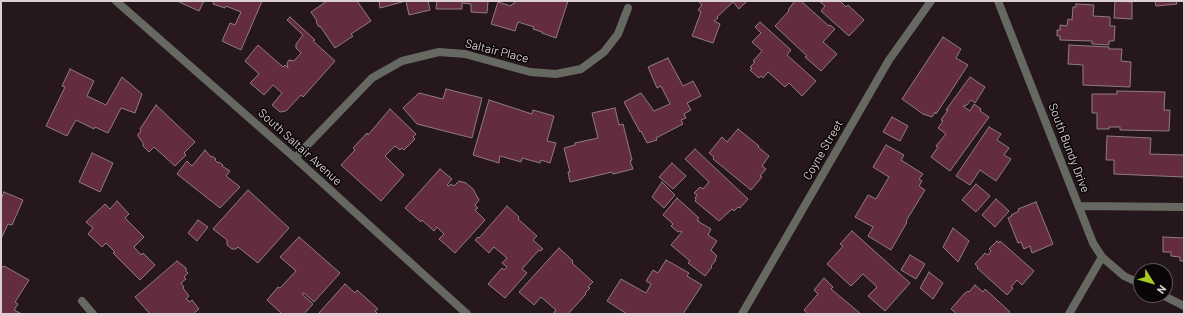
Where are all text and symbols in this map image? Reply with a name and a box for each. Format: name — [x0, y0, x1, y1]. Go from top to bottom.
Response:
street label: Saltair Place — [464, 36, 530, 66]
street label: South Bundy Drive — [1045, 101, 1093, 195]
street label: South Saltair Avenue — [255, 106, 345, 188]
street label: Coyne Street — [800, 117, 846, 183]
north arrow — [1133, 263, 1173, 303]
text: N — [1155, 283, 1170, 297]

